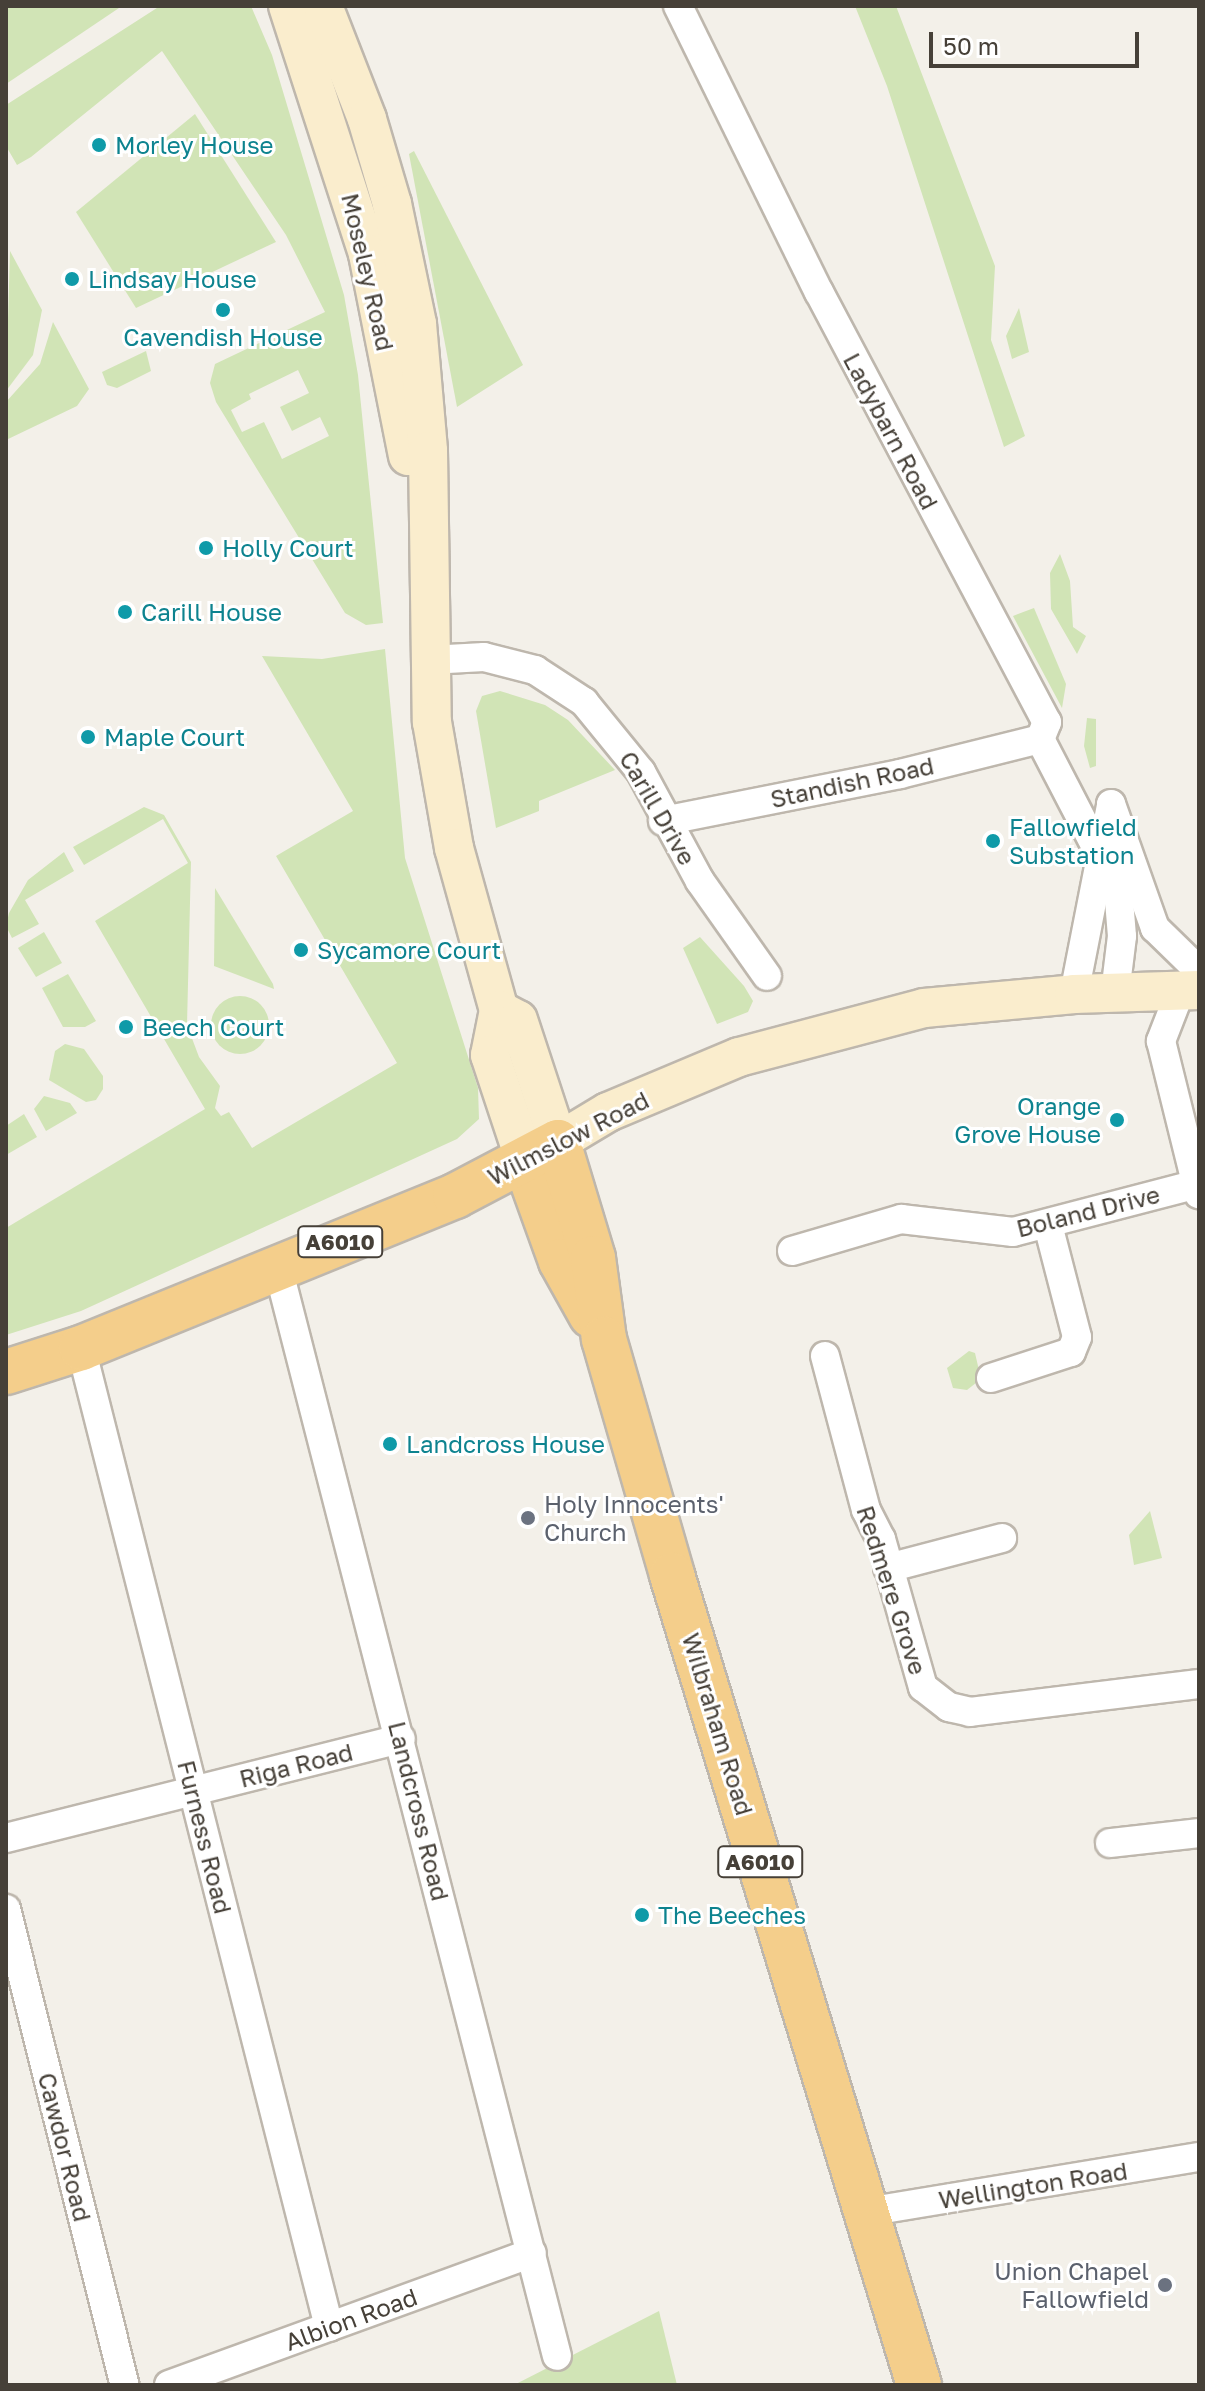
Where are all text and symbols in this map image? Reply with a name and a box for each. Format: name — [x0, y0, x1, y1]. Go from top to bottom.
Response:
scale bar — [933, 16, 1143, 66]
text: 50 m — [943, 31, 999, 60]
place label: Morley House — [115, 131, 274, 159]
marker: Morley House — [90, 136, 108, 154]
street label: Moseley Road — [336, 190, 400, 354]
place label: Lindsay House — [88, 265, 257, 293]
marker: Lindsay House — [63, 270, 81, 288]
marker: Cavendish House — [214, 301, 232, 319]
place label: Cavendish House — [123, 323, 323, 351]
street label: Ladybarn Road — [838, 348, 944, 514]
place label: Holly Court — [222, 534, 354, 562]
marker: Holly Court — [197, 539, 215, 557]
place label: Carill House — [141, 598, 282, 626]
marker: Carill House — [116, 603, 134, 621]
place label: Maple Court — [104, 723, 245, 751]
marker: Maple Court — [79, 728, 97, 746]
street label: Carill Drive — [614, 746, 702, 870]
street label: Standish Road — [768, 751, 936, 813]
place label: Fallowfield Substation — [1009, 813, 1137, 869]
marker: Fallowfield Substation — [984, 832, 1002, 850]
place label: Sycamore Court — [317, 936, 501, 964]
marker: Sycamore Court — [292, 941, 310, 959]
place label: Beech Court — [142, 1013, 284, 1041]
marker: Beech Court — [117, 1018, 135, 1036]
street label: Wilmslow Road — [483, 1085, 653, 1191]
place label: Orange Grove House — [954, 1092, 1101, 1148]
marker: Orange Grove House — [1108, 1111, 1126, 1129]
street label: Boland Drive — [1013, 1179, 1163, 1243]
road number: A6010 — [296, 1224, 384, 1260]
place label: Landcross House — [406, 1430, 605, 1458]
marker: Landcross House — [381, 1435, 399, 1453]
place label: Holy Innocents' Church — [544, 1490, 724, 1546]
street label: Redmere Grove — [851, 1502, 933, 1678]
marker: Holy Innocents' Church — [519, 1509, 537, 1527]
street label: Wilbraham Road — [677, 1629, 759, 1819]
street label: Landcross Road — [383, 1718, 455, 1904]
street label: Riga Road — [236, 1737, 356, 1793]
street label: Furness Road — [172, 1757, 238, 1917]
road number: A6010 — [716, 1844, 804, 1880]
place label: The Beeches — [658, 1901, 806, 1929]
marker: The Beeches — [633, 1906, 651, 1924]
street label: Cawdor Road — [33, 2070, 97, 2224]
street label: Wellington Road — [936, 2156, 1130, 2214]
place label: Union Chapel Fallowfield — [994, 2257, 1149, 2313]
marker: Union Chapel Fallowfield — [1156, 2276, 1174, 2294]
street label: Albion Road — [281, 2282, 421, 2356]

